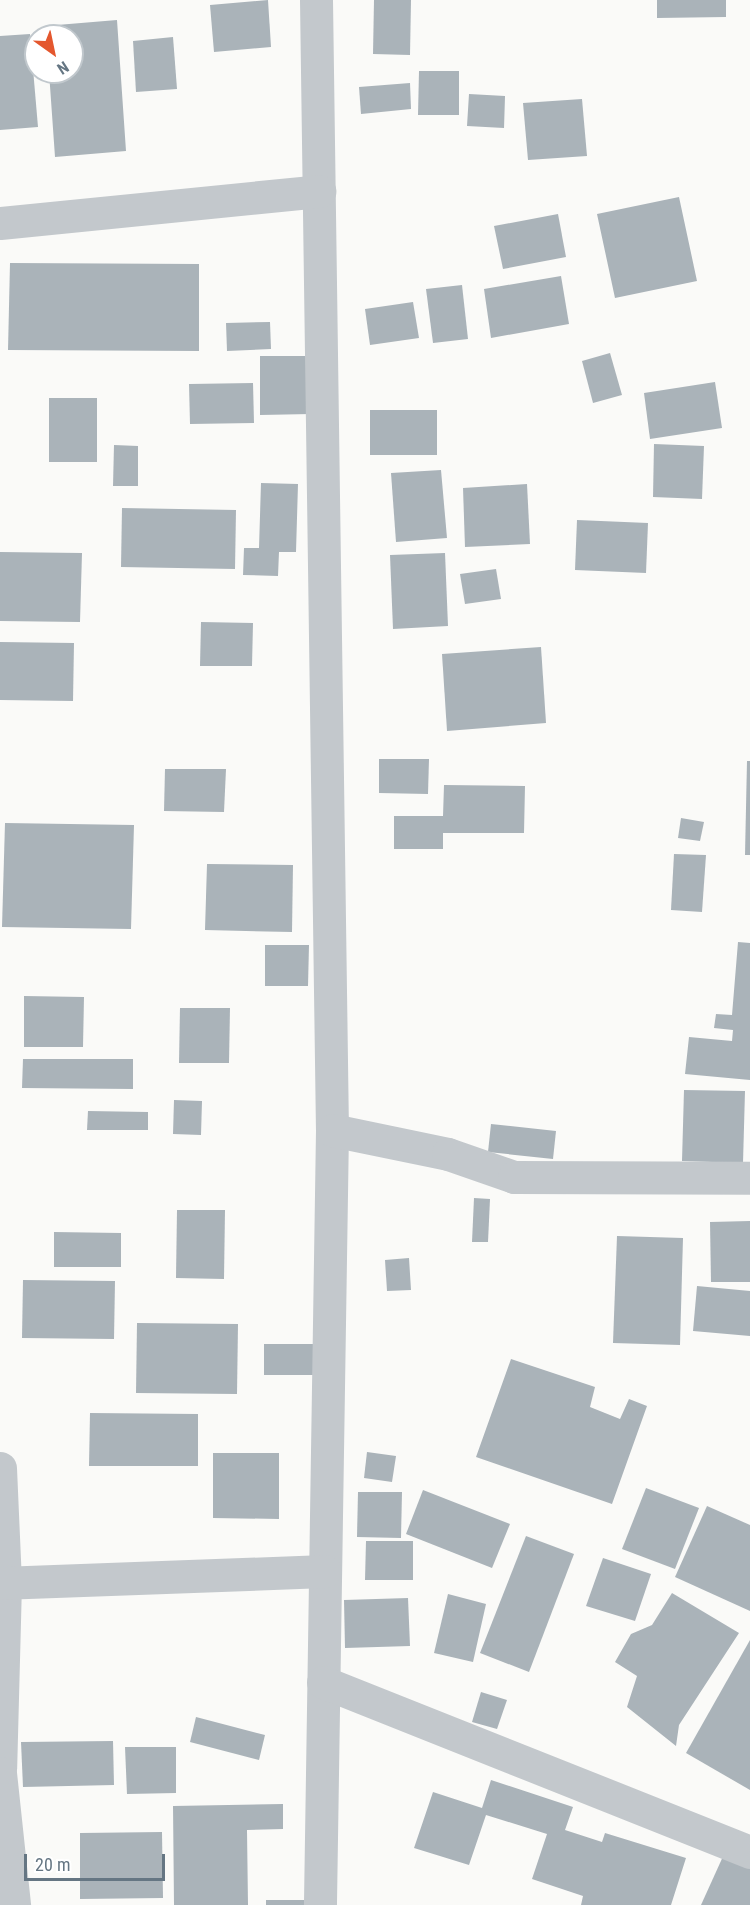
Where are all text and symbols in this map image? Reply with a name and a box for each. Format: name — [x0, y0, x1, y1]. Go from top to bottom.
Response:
north arrow — [24, 24, 84, 84]
text: N — [54, 57, 72, 78]
scale bar — [27, 1842, 168, 1880]
text: 20 m — [35, 1854, 70, 1875]

